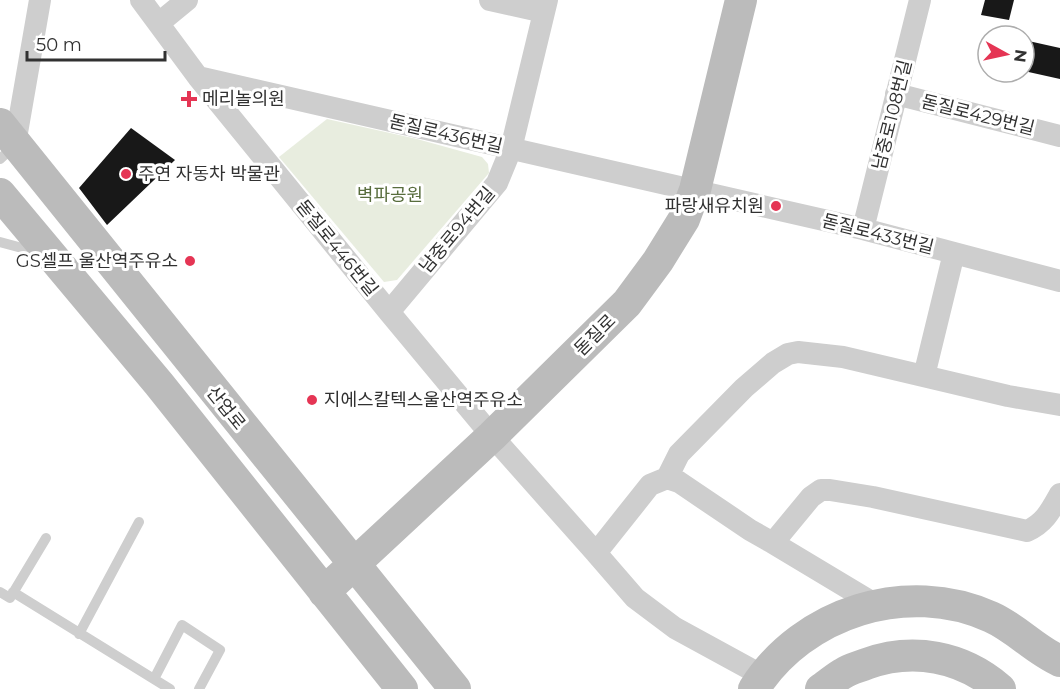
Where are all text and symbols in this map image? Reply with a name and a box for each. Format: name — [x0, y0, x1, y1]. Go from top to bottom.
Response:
scale bar — [27, 24, 165, 62]
north arrow — [976, 24, 1036, 84]
text: 50 m — [36, 34, 82, 56]
text: N — [1010, 48, 1031, 64]
street label: 남중로108번길 — [868, 58, 916, 172]
place label: 메리놀의원 — [202, 88, 285, 110]
marker: 메리놀의원 — [180, 90, 198, 108]
street label: 돋질로429번길 — [919, 90, 1037, 140]
street label: 돋질로436번길 — [387, 110, 505, 158]
place label: 주연 자동차 박물관 — [138, 163, 280, 185]
marker: 주연 자동차 박물관 — [119, 167, 133, 181]
street label: 남중로94번길 — [415, 182, 499, 278]
park label: 벽파공원 — [357, 184, 423, 206]
street label: 돋질로446번길 — [291, 195, 383, 301]
place label: 파랑새유치원 — [665, 195, 764, 217]
marker: 파랑새유치원 — [769, 199, 783, 213]
street label: 돋질로433번길 — [820, 209, 936, 259]
place label: GS셀프 울산역주유소 — [16, 250, 178, 272]
marker: GS셀프 울산역주유소 — [183, 254, 197, 268]
street label: 돋질로 — [570, 310, 620, 360]
street label: 산업로 — [202, 382, 250, 434]
place label: 지에스칼텍스울산역주유소 — [324, 389, 523, 411]
marker: 지에스칼텍스울산역주유소 — [305, 393, 319, 407]

